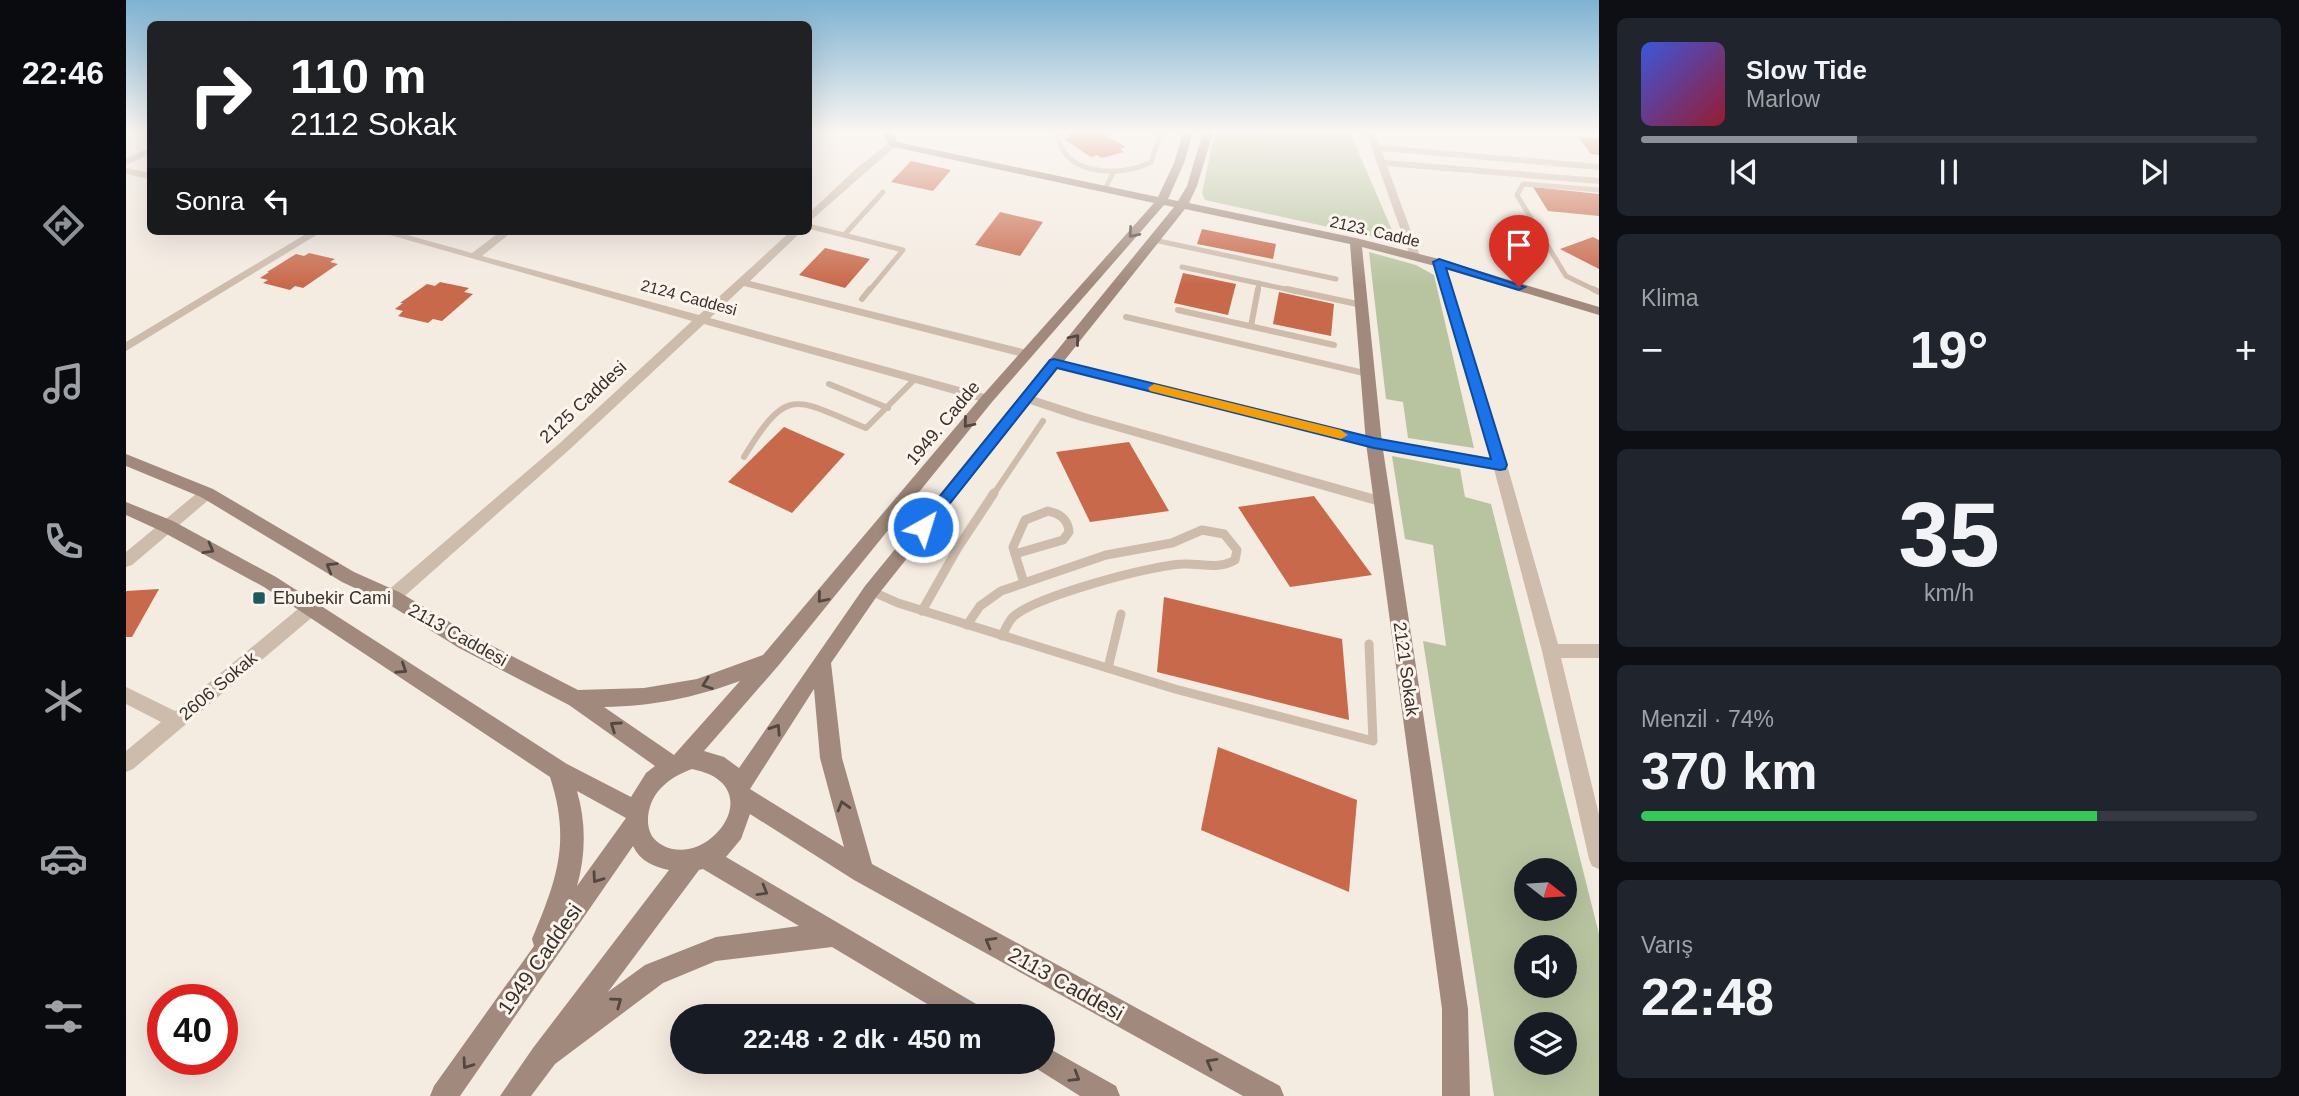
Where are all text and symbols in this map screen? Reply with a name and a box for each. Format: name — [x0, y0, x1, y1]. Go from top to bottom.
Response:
icon: right — [175, 49, 266, 140]
text: 110 m — [290, 49, 426, 103]
text: 22:46 — [22, 55, 104, 91]
text: Slow Tide — [1746, 55, 1867, 85]
text: Marlow — [1746, 86, 1820, 112]
text: 2112 Sokak — [290, 106, 457, 142]
icon: previous — [1725, 153, 1763, 191]
icon: pause — [1930, 153, 1968, 191]
icon: next — [2135, 153, 2173, 191]
icon: left — [258, 182, 296, 220]
text: Sonra — [175, 186, 244, 216]
icon: directions — [39, 201, 88, 250]
street label: 2123. Cadde — [1328, 213, 1422, 250]
pin — [1489, 215, 1549, 287]
one-way arrow — [1129, 225, 1141, 238]
icon: arrive — [1500, 226, 1538, 264]
street label: 2124 Caddesi — [639, 276, 739, 318]
text: Klima — [1641, 285, 1699, 311]
text: 19° — [1910, 321, 1988, 379]
text: − — [1641, 329, 1663, 371]
text: + — [2235, 329, 2257, 371]
one-way arrow — [1067, 334, 1079, 347]
street label: 2125 Caddesi — [536, 357, 630, 447]
icon: music — [39, 359, 88, 408]
street label: 1949. Cadde — [902, 377, 984, 469]
one-way arrow — [963, 416, 976, 428]
text: 35 — [1898, 484, 2000, 585]
position arrow — [886, 490, 960, 564]
icon: phone — [39, 517, 88, 566]
one-way arrow — [202, 541, 214, 554]
one-way arrow — [326, 563, 339, 576]
text: km/h — [1924, 580, 1974, 606]
place label: Ebubekir Cami — [273, 588, 391, 608]
marker: Ebubekir Cami — [251, 590, 267, 606]
one-way arrow — [818, 591, 831, 603]
street label: 2113 Caddesi — [405, 600, 511, 670]
street label: 2121 Sokak — [1389, 621, 1423, 718]
street label: 2606 Sokak — [175, 647, 262, 724]
one-way arrow — [394, 661, 407, 673]
icon: climate — [39, 676, 88, 725]
one-way arrow — [701, 676, 713, 690]
text: Menzil · 74% — [1641, 706, 1774, 732]
one-way arrow — [610, 722, 623, 734]
one-way arrow — [768, 724, 781, 737]
text: 370 km — [1641, 742, 1817, 800]
one-way arrow — [837, 800, 851, 812]
icon: car — [39, 834, 88, 883]
north arrow — [1514, 858, 1577, 920]
map controls — [1514, 858, 1577, 1075]
one-way arrow — [593, 870, 605, 883]
one-way arrow — [756, 883, 769, 896]
street label: 1949 Caddesi — [493, 899, 586, 1018]
text: Varış — [1641, 932, 1693, 958]
button: sound — [1514, 935, 1577, 998]
one-way arrow — [984, 937, 997, 950]
street label: 2113 Caddesi — [1005, 942, 1128, 1025]
text: 22:48 — [1641, 968, 1774, 1026]
speed limit sign: 40 — [147, 984, 238, 1075]
icon: filters — [39, 992, 88, 1041]
one-way arrow — [609, 997, 621, 1010]
button: layers — [1514, 1012, 1577, 1075]
text: 22:48 · 2 dk · 450 m — [743, 1024, 982, 1054]
one-way arrow — [463, 1056, 475, 1069]
one-way arrow — [1205, 1058, 1218, 1071]
one-way arrow — [1067, 1069, 1080, 1082]

